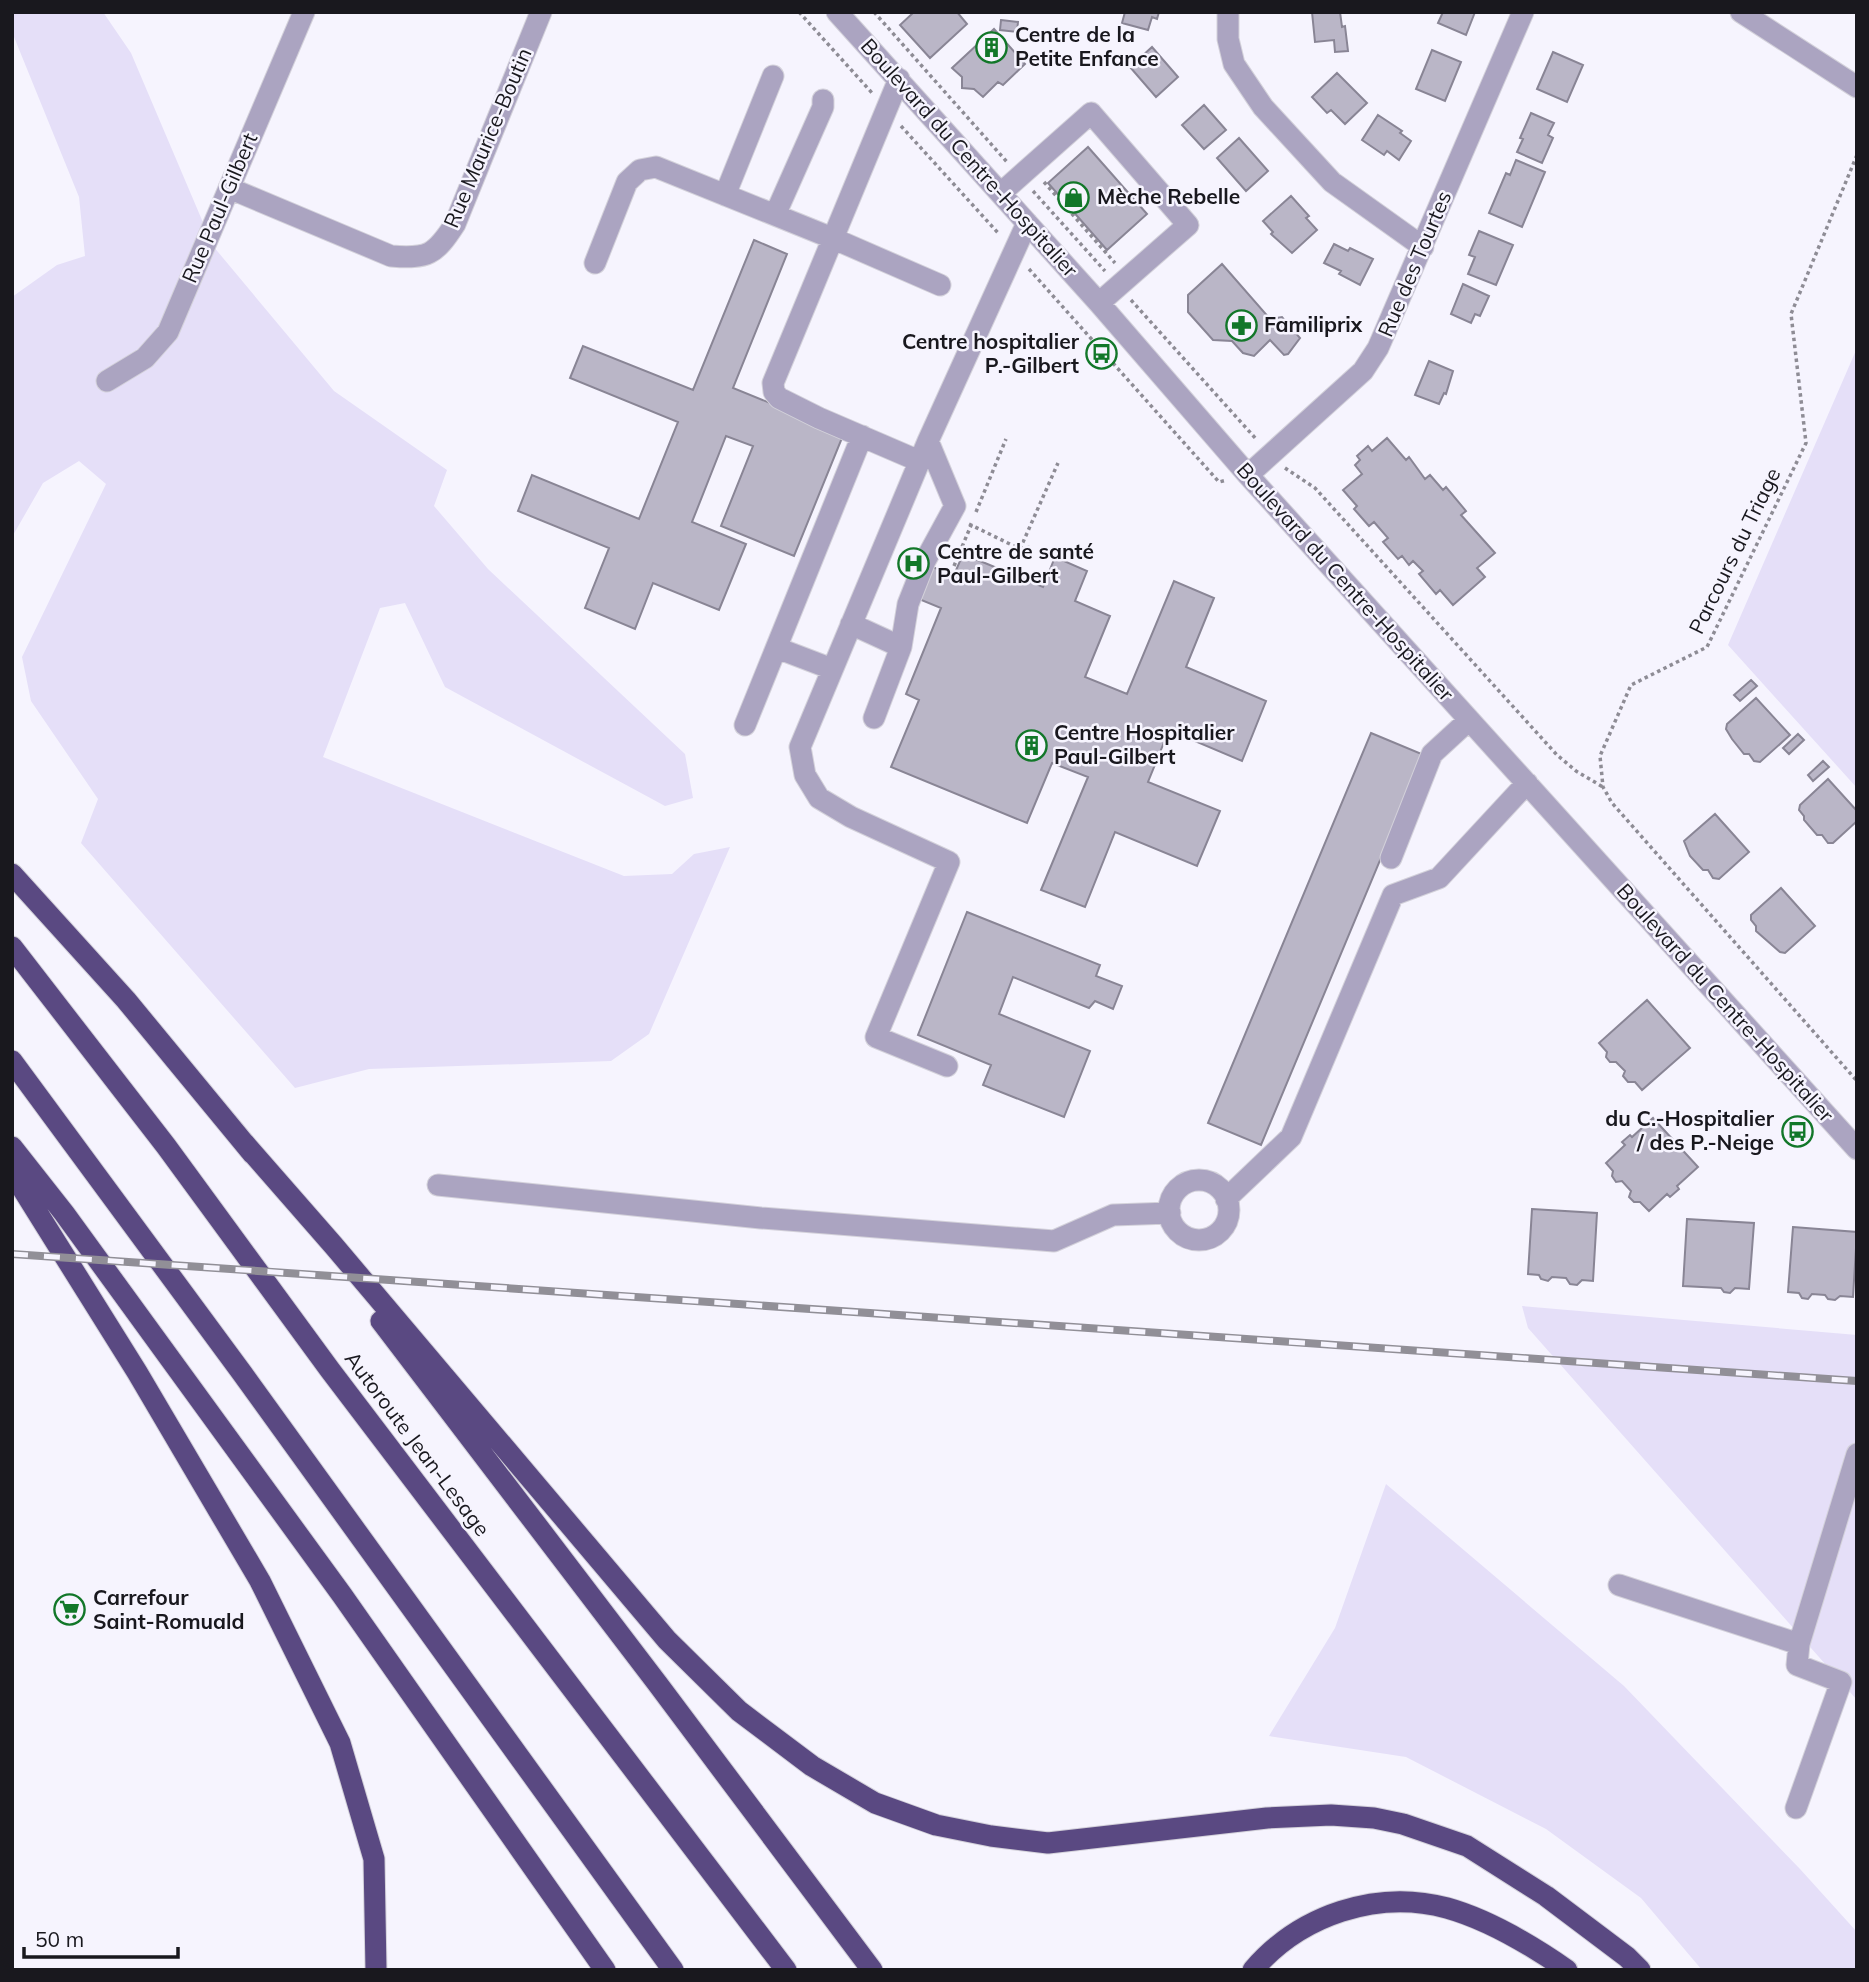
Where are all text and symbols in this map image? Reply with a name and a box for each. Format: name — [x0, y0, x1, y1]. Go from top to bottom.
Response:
place label: Centre de la Petite Enfance — [1015, 21, 1159, 71]
building icon: Centre de la Petite Enfance — [975, 30, 1009, 64]
street label: Boulevard du Centre-Hospitalier — [856, 33, 1084, 282]
street label: Rue Maurice-Boutin — [437, 44, 537, 231]
street label: Rue Paul-Gilbert — [176, 129, 262, 286]
shop icon: Mèche Rebelle — [1057, 180, 1091, 214]
place label: Mèche Rebelle — [1097, 183, 1240, 209]
street label: Rue des Tourtes — [1372, 187, 1457, 340]
pharmacy icon: Familiprix — [1224, 308, 1258, 342]
place label: Familiprix — [1264, 311, 1363, 337]
place label: Centre hospitalier P.-Gilbert — [902, 328, 1080, 378]
bus stop icon: Centre hospitalier P.-Gilbert — [1085, 337, 1119, 371]
street label: Boulevard du Centre-Hospitalier — [1232, 457, 1460, 706]
street label: Parcours du Triage — [1683, 463, 1786, 638]
place label: Centre de santé Paul-Gilbert — [937, 538, 1094, 588]
hospital icon: Centre de santé Paul-Gilbert — [897, 547, 931, 581]
place label: Centre Hospitalier Paul-Gilbert — [1054, 719, 1235, 769]
building icon: Centre Hospitalier Paul-Gilbert — [1014, 728, 1048, 762]
street label: Boulevard du Centre-Hospitalier — [1612, 878, 1840, 1127]
place label: du C.-Hospitalier / des P.-Neige — [1605, 1105, 1775, 1155]
bus stop icon: du C.-Hospitalier / des P.-Neige — [1780, 1114, 1814, 1148]
street label: Autoroute Jean-Lesage — [340, 1346, 496, 1541]
place label: Carrefour Saint-Romuald — [93, 1584, 245, 1634]
supermarket icon: Carrefour Saint-Romuald — [53, 1593, 87, 1627]
scale bar — [24, 1916, 178, 1960]
text: 50 m — [35, 1926, 84, 1952]

